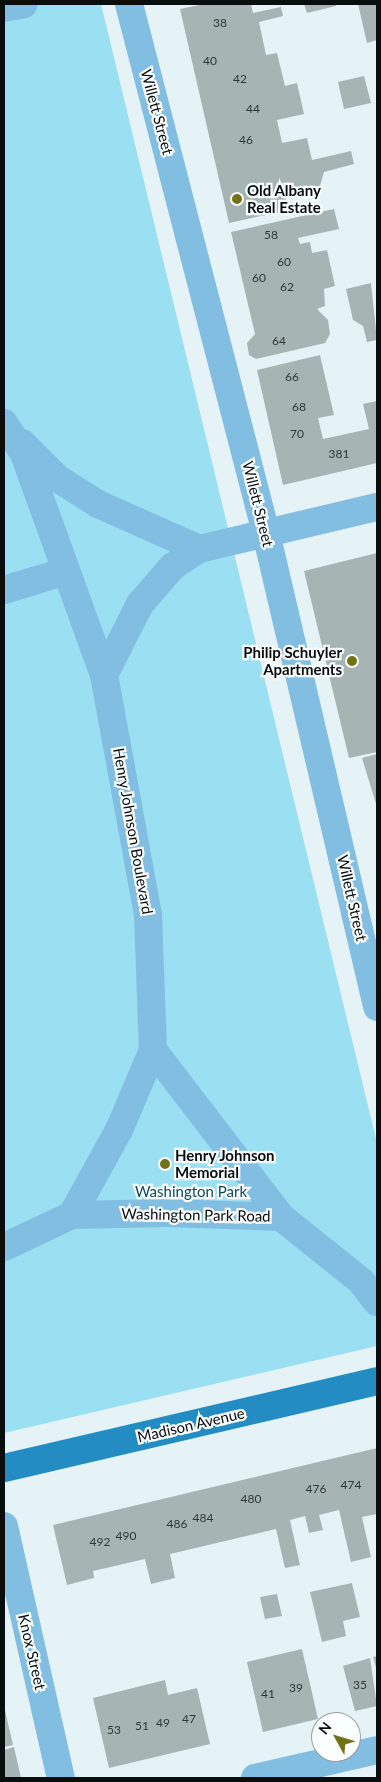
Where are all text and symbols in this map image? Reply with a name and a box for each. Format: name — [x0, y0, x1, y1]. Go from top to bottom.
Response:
house number: 38 — [213, 16, 227, 30]
house number: 40 — [203, 54, 217, 68]
street label: Willett Street — [137, 67, 177, 157]
house number: 42 — [233, 72, 247, 86]
house number: 44 — [246, 102, 260, 116]
house number: 46 — [239, 133, 253, 147]
place label: Old Albany Real Estate — [247, 181, 321, 216]
marker: Old Albany Real Estate — [231, 193, 243, 205]
house number: 58 — [264, 228, 278, 242]
house number: 60 — [277, 255, 291, 269]
house number: 60 — [252, 271, 266, 285]
house number: 62 — [280, 280, 294, 294]
house number: 64 — [272, 334, 286, 348]
house number: 66 — [285, 370, 299, 384]
house number: 68 — [292, 400, 306, 414]
house number: 70 — [290, 427, 304, 441]
house number: 381 — [329, 447, 349, 461]
street label: Willett Street — [239, 459, 277, 549]
place label: Philip Schuyler Apartments — [243, 643, 342, 678]
marker: Philip Schuyler Apartments — [346, 655, 358, 667]
street label: Henry Johnson Boulevard — [109, 746, 157, 916]
street label: Willett Street — [333, 853, 371, 943]
place label: Henry Johnson Memorial — [175, 1146, 275, 1181]
marker: Henry Johnson Memorial — [159, 1158, 171, 1170]
park label: Washington Park — [135, 1183, 247, 1201]
street label: Washington Park Road — [121, 1205, 271, 1225]
street label: Madison Avenue — [135, 1404, 247, 1446]
house number: 474 — [341, 1478, 361, 1492]
house number: 476 — [306, 1482, 326, 1496]
house number: 480 — [241, 1492, 261, 1506]
house number: 484 — [193, 1511, 213, 1525]
house number: 486 — [167, 1517, 187, 1531]
house number: 490 — [116, 1529, 136, 1543]
house number: 492 — [90, 1535, 110, 1549]
street label: Knox Street — [15, 1612, 49, 1692]
house number: 35 — [353, 1678, 367, 1692]
house number: 39 — [289, 1681, 303, 1695]
house number: 41 — [261, 1687, 275, 1701]
house number: 47 — [182, 1712, 196, 1726]
north arrow — [311, 1712, 361, 1762]
house number: 49 — [156, 1716, 170, 1730]
text: N — [315, 1718, 335, 1737]
house number: 51 — [135, 1719, 149, 1733]
house number: 53 — [107, 1723, 121, 1737]

